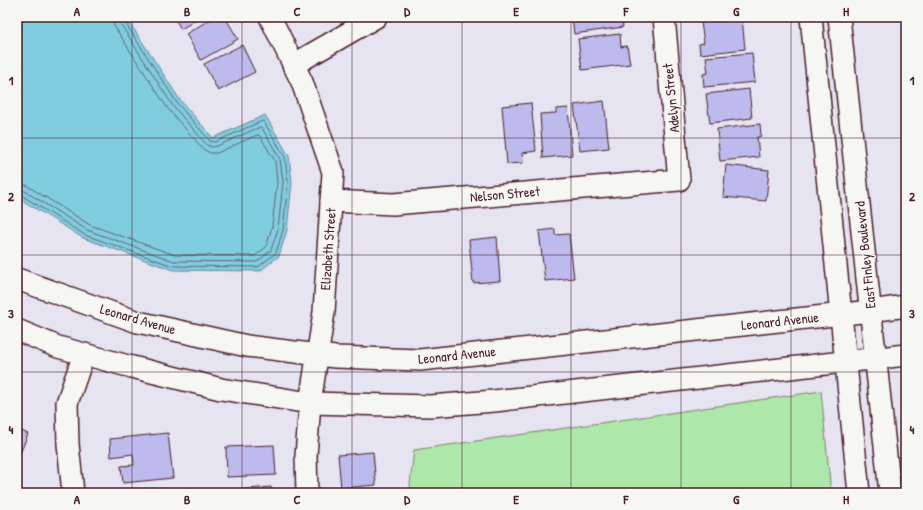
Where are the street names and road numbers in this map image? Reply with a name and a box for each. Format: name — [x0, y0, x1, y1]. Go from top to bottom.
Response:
street label: Adelyn Street — [657, 62, 685, 134]
street label: Nelson Street — [469, 181, 541, 206]
street label: East Finley Boulevard — [849, 200, 881, 310]
street label: Elizabeth Street — [315, 207, 340, 291]
street label: Leonard Avenue — [98, 299, 179, 338]
street label: Leonard Avenue — [740, 307, 820, 334]
street label: Leonard Avenue — [417, 341, 497, 368]

